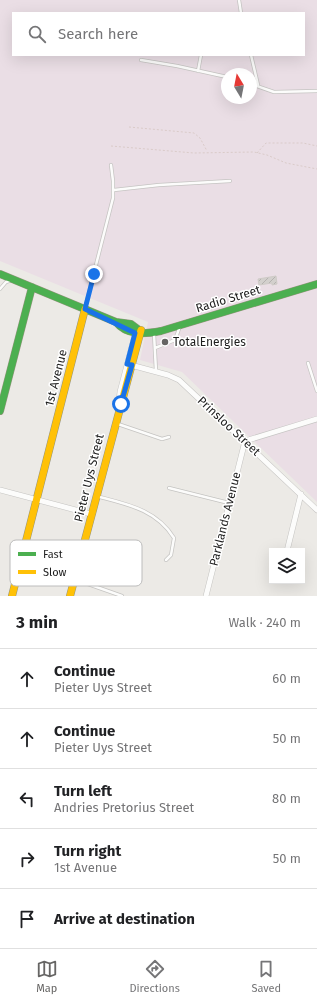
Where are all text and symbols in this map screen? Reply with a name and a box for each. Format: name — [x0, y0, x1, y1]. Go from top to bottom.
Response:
search box — [12, 12, 305, 56]
icon: search — [26, 23, 48, 45]
text: Search here — [58, 25, 138, 43]
north arrow — [221, 68, 257, 104]
route end — [85, 265, 103, 283]
street label: Radio Street — [194, 282, 263, 315]
place label: TotalEnergies — [173, 335, 246, 349]
marker: TotalEnergies — [160, 337, 170, 347]
street label: 1st Avenue — [42, 348, 70, 408]
street label: Prinsloo Street — [195, 393, 264, 459]
route start — [112, 395, 130, 413]
street label: Pieter Uys Street — [71, 432, 107, 524]
street label: Parklands Avenue — [207, 471, 243, 567]
legend — [10, 540, 142, 586]
text: Fast — [43, 548, 63, 561]
map controls — [269, 548, 305, 584]
button: layers — [269, 548, 305, 584]
text: Slow — [43, 566, 67, 579]
text: 3 min — [16, 612, 58, 633]
text: Walk · 240 m — [228, 615, 301, 630]
text: Continue — [54, 662, 115, 680]
icon: ahead — [16, 668, 38, 690]
text: 60 m — [272, 671, 301, 686]
text: Pieter Uys Street — [54, 680, 152, 695]
text: Continue — [54, 722, 115, 740]
icon: ahead — [16, 728, 38, 750]
text: 50 m — [273, 731, 301, 746]
text: Pieter Uys Street — [54, 740, 152, 755]
text: Turn left — [54, 782, 112, 800]
icon: left — [16, 788, 38, 810]
text: 80 m — [272, 791, 301, 806]
text: Andries Pretorius Street — [54, 800, 194, 815]
text: Turn right — [54, 842, 121, 860]
icon: right — [16, 848, 38, 870]
text: 50 m — [273, 851, 301, 866]
text: 1st Avenue — [54, 860, 117, 875]
icon: arrive — [16, 908, 38, 930]
text: Arrive at destination — [54, 910, 195, 928]
tab: Map — [36, 958, 58, 995]
tab: Directions — [129, 958, 180, 995]
tab: Saved — [251, 958, 281, 995]

